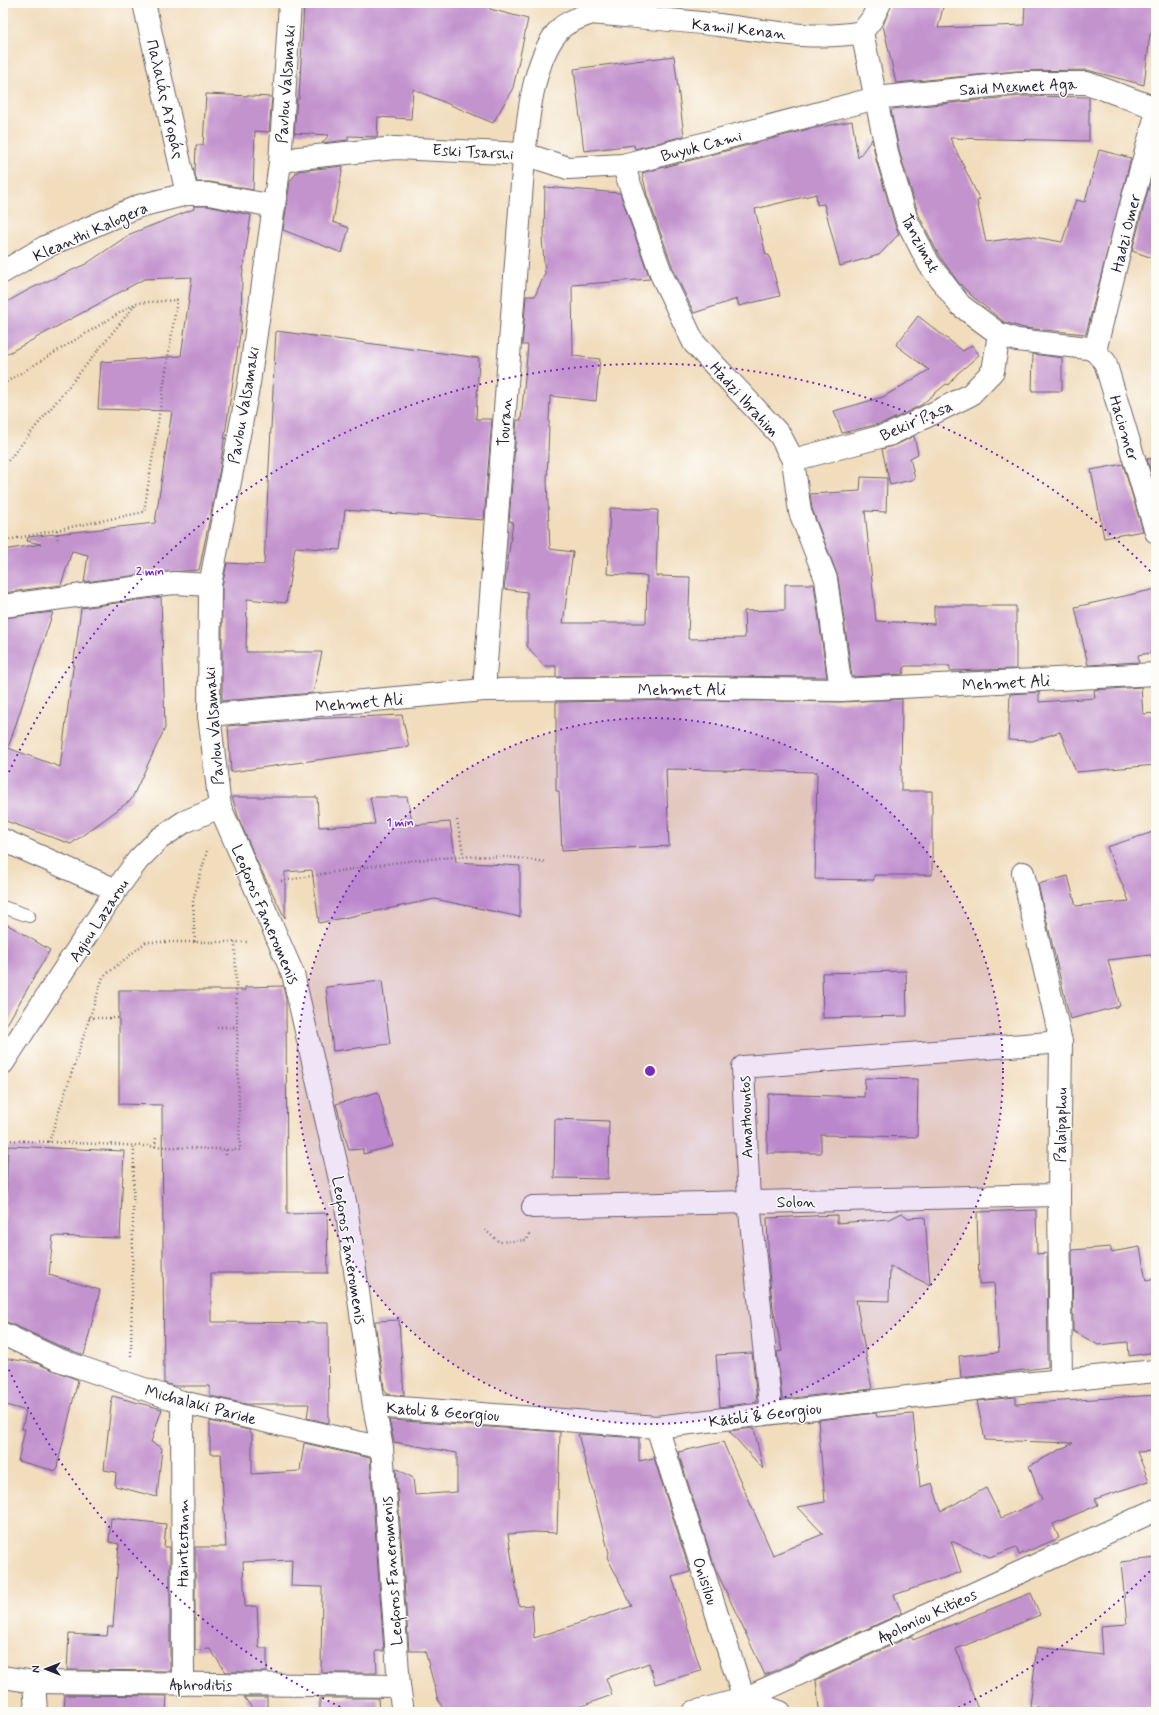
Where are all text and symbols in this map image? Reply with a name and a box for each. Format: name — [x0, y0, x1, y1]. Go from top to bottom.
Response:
street label: Kamil Kenan — [691, 14, 787, 45]
street label: Pavlou Valsamaki — [272, 24, 301, 144]
street label: Παλαιάς Αγοράς — [141, 38, 188, 161]
street label: Said Mexmet Aga — [959, 74, 1078, 102]
street label: Buyuk Cami — [658, 125, 745, 167]
street label: Eski Tsarshi — [432, 140, 515, 165]
street label: Hadzi Omer — [1107, 192, 1146, 275]
street label: Kleanthi Kalogera — [30, 198, 152, 268]
street label: Tanzimat — [895, 211, 944, 277]
street label: Pavlou Valsamaki — [224, 345, 265, 466]
street label: Hadzi Ibrahim — [705, 358, 783, 442]
street label: Haciomer — [1104, 393, 1144, 464]
street label: Bekir Pasa — [877, 396, 956, 447]
street label: Touran — [493, 397, 518, 447]
text: 2 min — [136, 564, 164, 580]
street label: Pavlou Valsamaki — [200, 666, 229, 786]
street label: Mehmet Ali — [961, 671, 1051, 696]
street label: Mehmet Ali — [638, 680, 726, 701]
street label: Mehmet Ali — [314, 689, 404, 718]
text: 1 min — [386, 815, 414, 831]
street label: Leoforos Faneromenis — [224, 842, 304, 988]
street label: Agiou Lazarou — [65, 875, 134, 966]
centre of rings — [643, 1064, 657, 1078]
street label: Amathountos — [735, 1075, 758, 1159]
street label: Palaipaphou — [1050, 1087, 1073, 1163]
street label: Leoforos Faneromenis — [324, 1175, 371, 1326]
street label: Solon — [777, 1192, 816, 1213]
street label: Michalaki Paride — [142, 1380, 259, 1431]
street label: Katoli & Georgiou — [386, 1398, 500, 1428]
street label: Katoli & Georgiou — [708, 1398, 823, 1434]
street label: Leoforos Faneromenis — [377, 1495, 410, 1646]
street label: Haintestanm — [173, 1499, 194, 1587]
street label: Onisilou — [687, 1555, 722, 1608]
street label: Apoloniou Kitieos — [875, 1584, 981, 1649]
north arrow — [26, 1649, 66, 1689]
text: N — [30, 1665, 44, 1673]
street label: Aphroditis — [169, 1674, 232, 1698]

